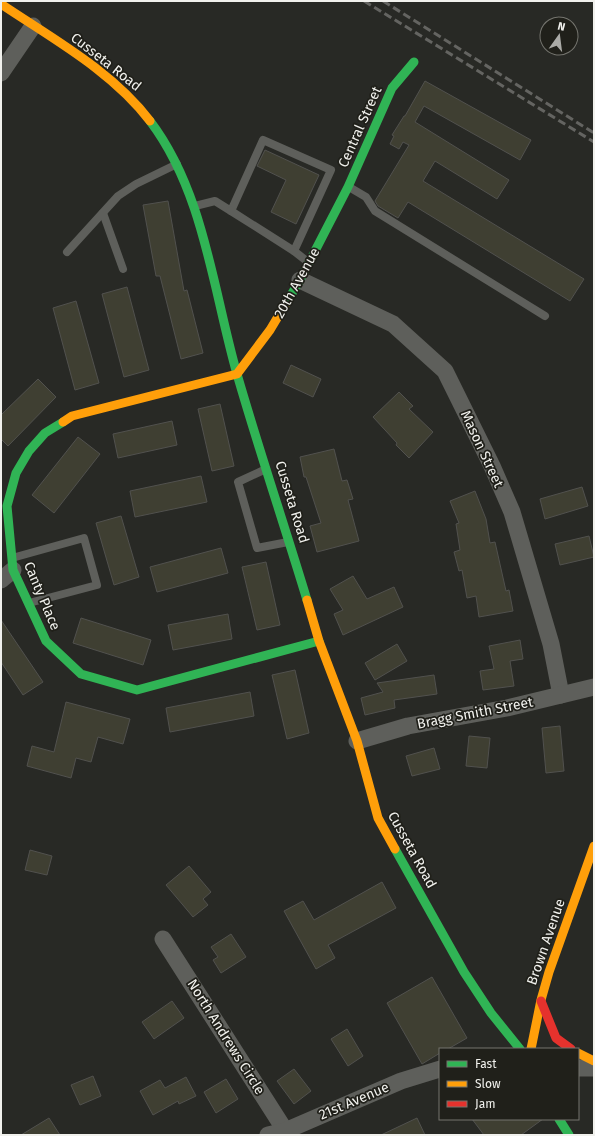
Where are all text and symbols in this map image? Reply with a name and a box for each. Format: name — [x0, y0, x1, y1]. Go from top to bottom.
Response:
north arrow — [539, 16, 579, 56]
text: N — [556, 20, 566, 34]
street label: Cusseta Road — [67, 29, 145, 95]
street label: Central Street — [335, 83, 386, 170]
street label: 20th Avenue — [271, 245, 323, 321]
street label: Mason Street — [457, 408, 508, 491]
street label: Cusseta Road — [271, 459, 313, 545]
street label: Canty Place — [20, 559, 64, 633]
street label: Bragg Smith Street — [416, 693, 535, 733]
street label: Cusseta Road — [384, 809, 440, 891]
street label: Brown Avenue — [523, 897, 569, 987]
street label: North Andrews Circle — [184, 976, 268, 1098]
legend — [439, 1048, 579, 1120]
text: Fast — [475, 1057, 497, 1071]
text: Slow — [475, 1077, 501, 1091]
street label: 21st Avenue — [316, 1079, 392, 1123]
text: Jam — [475, 1097, 495, 1111]

